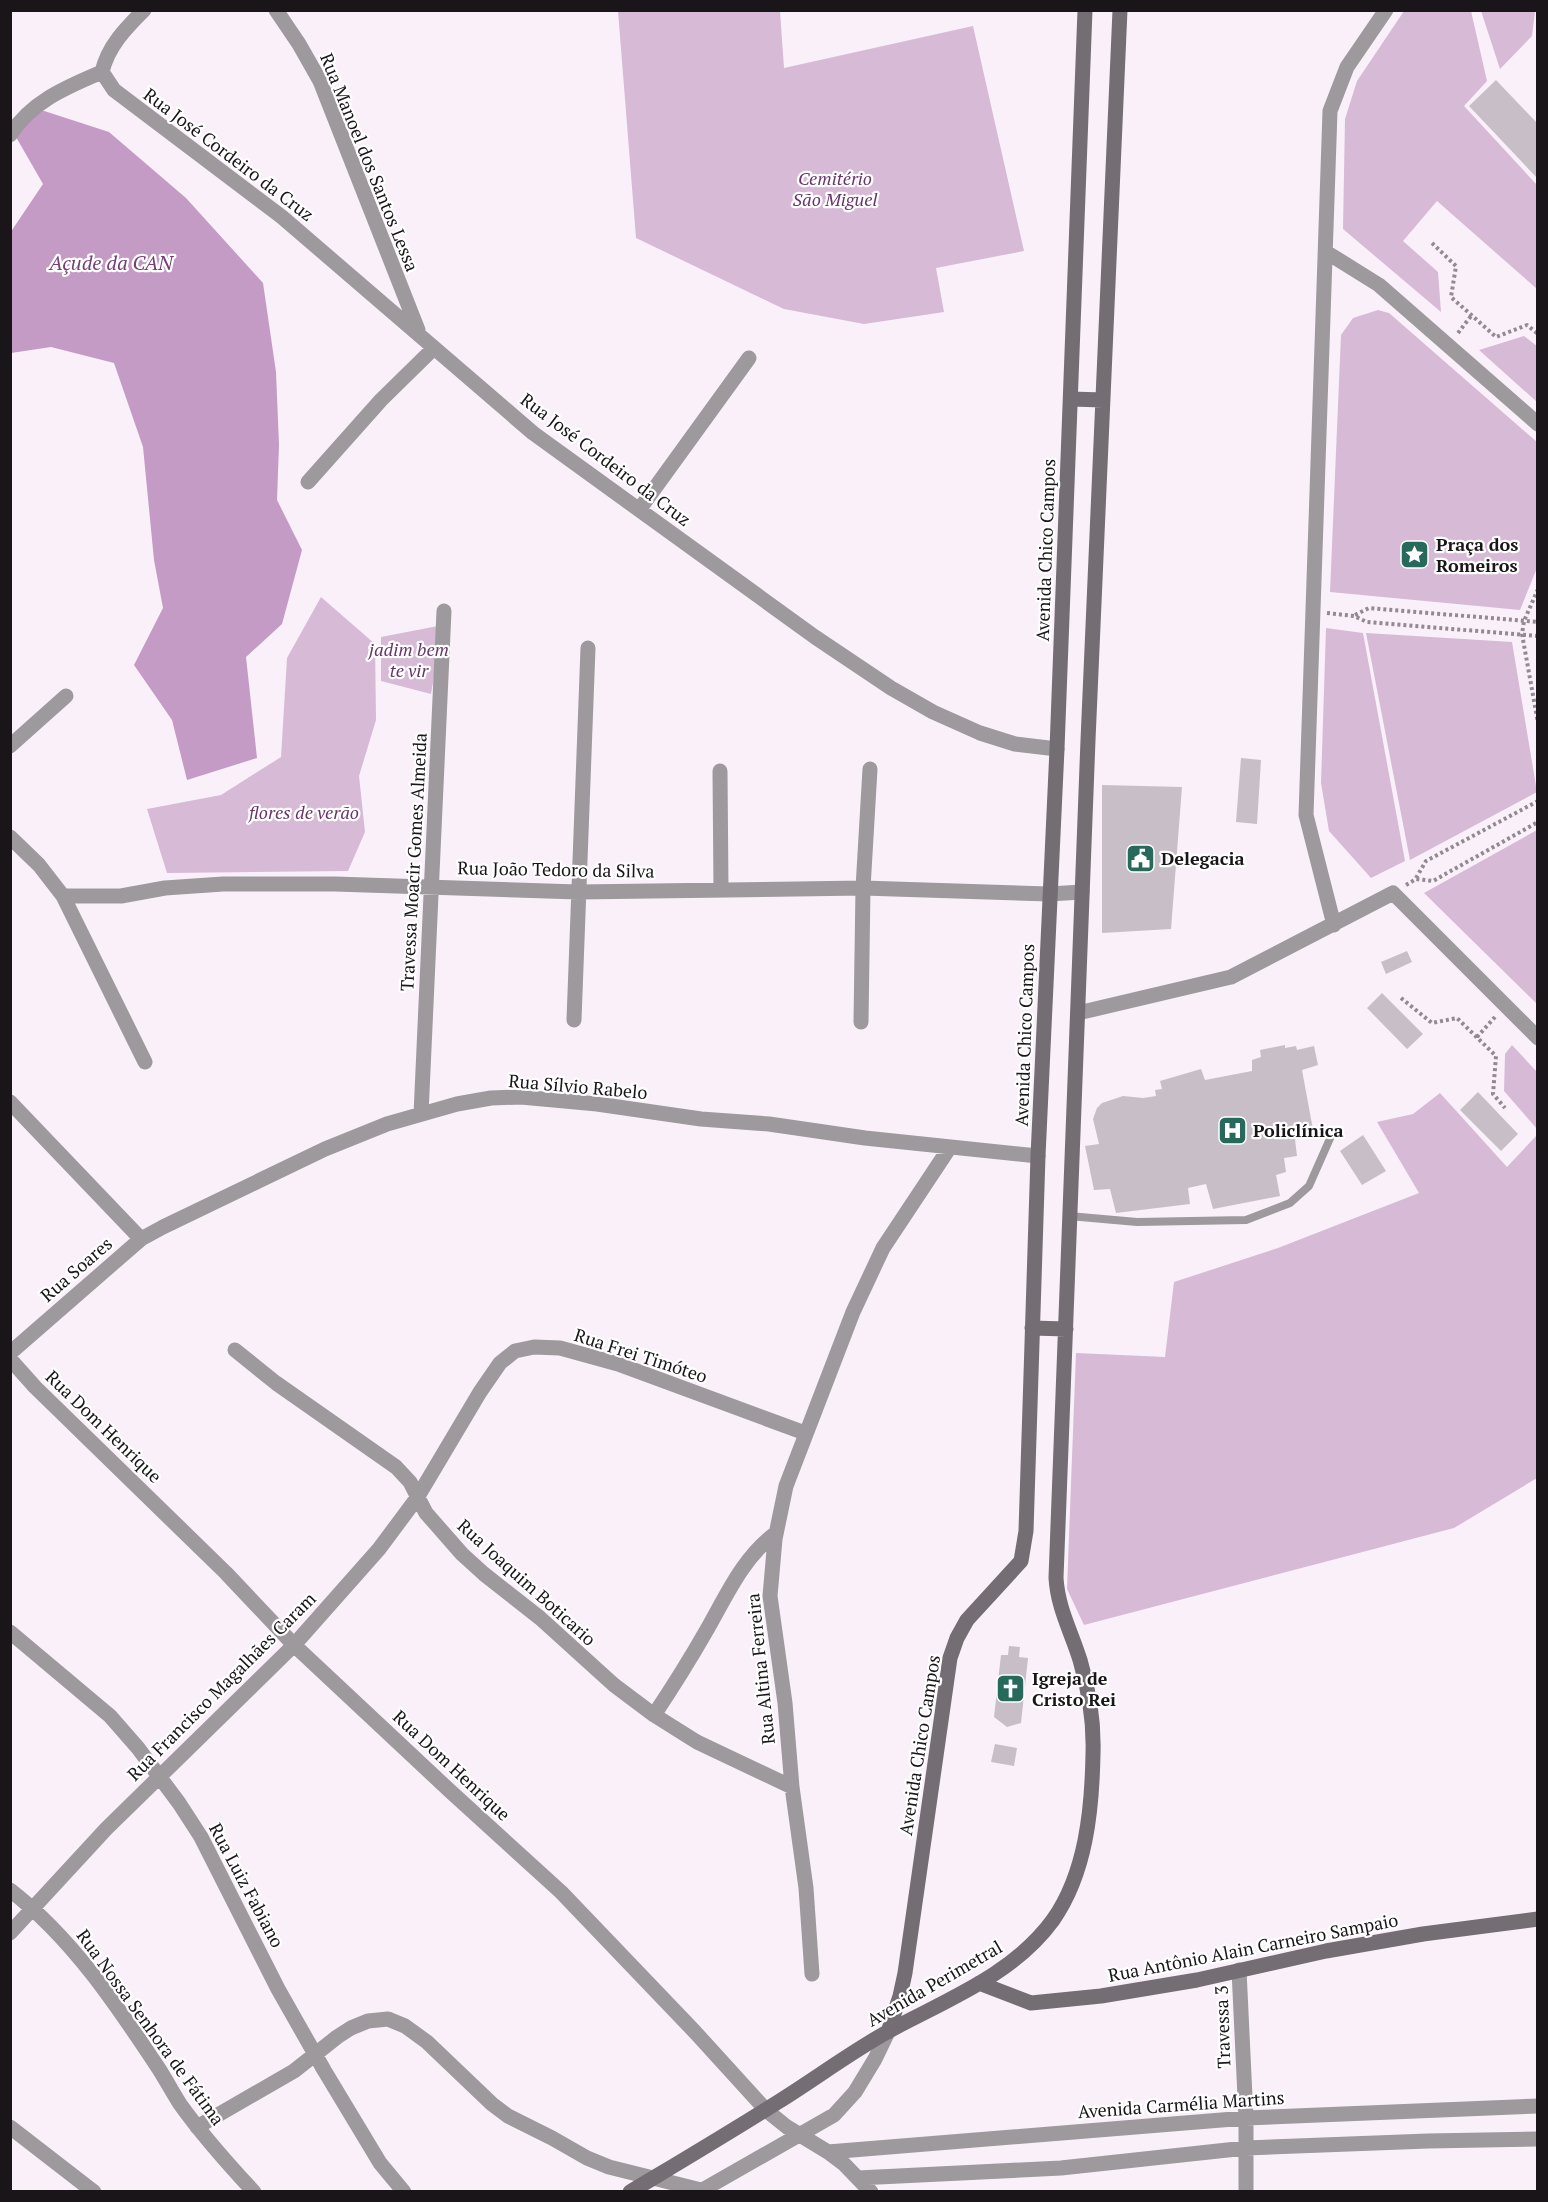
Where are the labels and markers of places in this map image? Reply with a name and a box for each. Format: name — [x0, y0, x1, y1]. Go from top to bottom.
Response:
place label: Praça dos Romeiros — [1436, 532, 1518, 577]
place icon: Praça dos Romeiros — [1399, 538, 1431, 570]
public building icon: Delegacia — [1124, 842, 1156, 874]
place label: Delegacia — [1161, 846, 1244, 870]
hospital icon: Policlínica — [1216, 1114, 1248, 1146]
place label: Policlínica — [1253, 1118, 1344, 1142]
place label: Igreja de Cristo Rei — [1032, 1666, 1116, 1711]
church icon: Igreja de Cristo Rei — [995, 1672, 1027, 1704]

